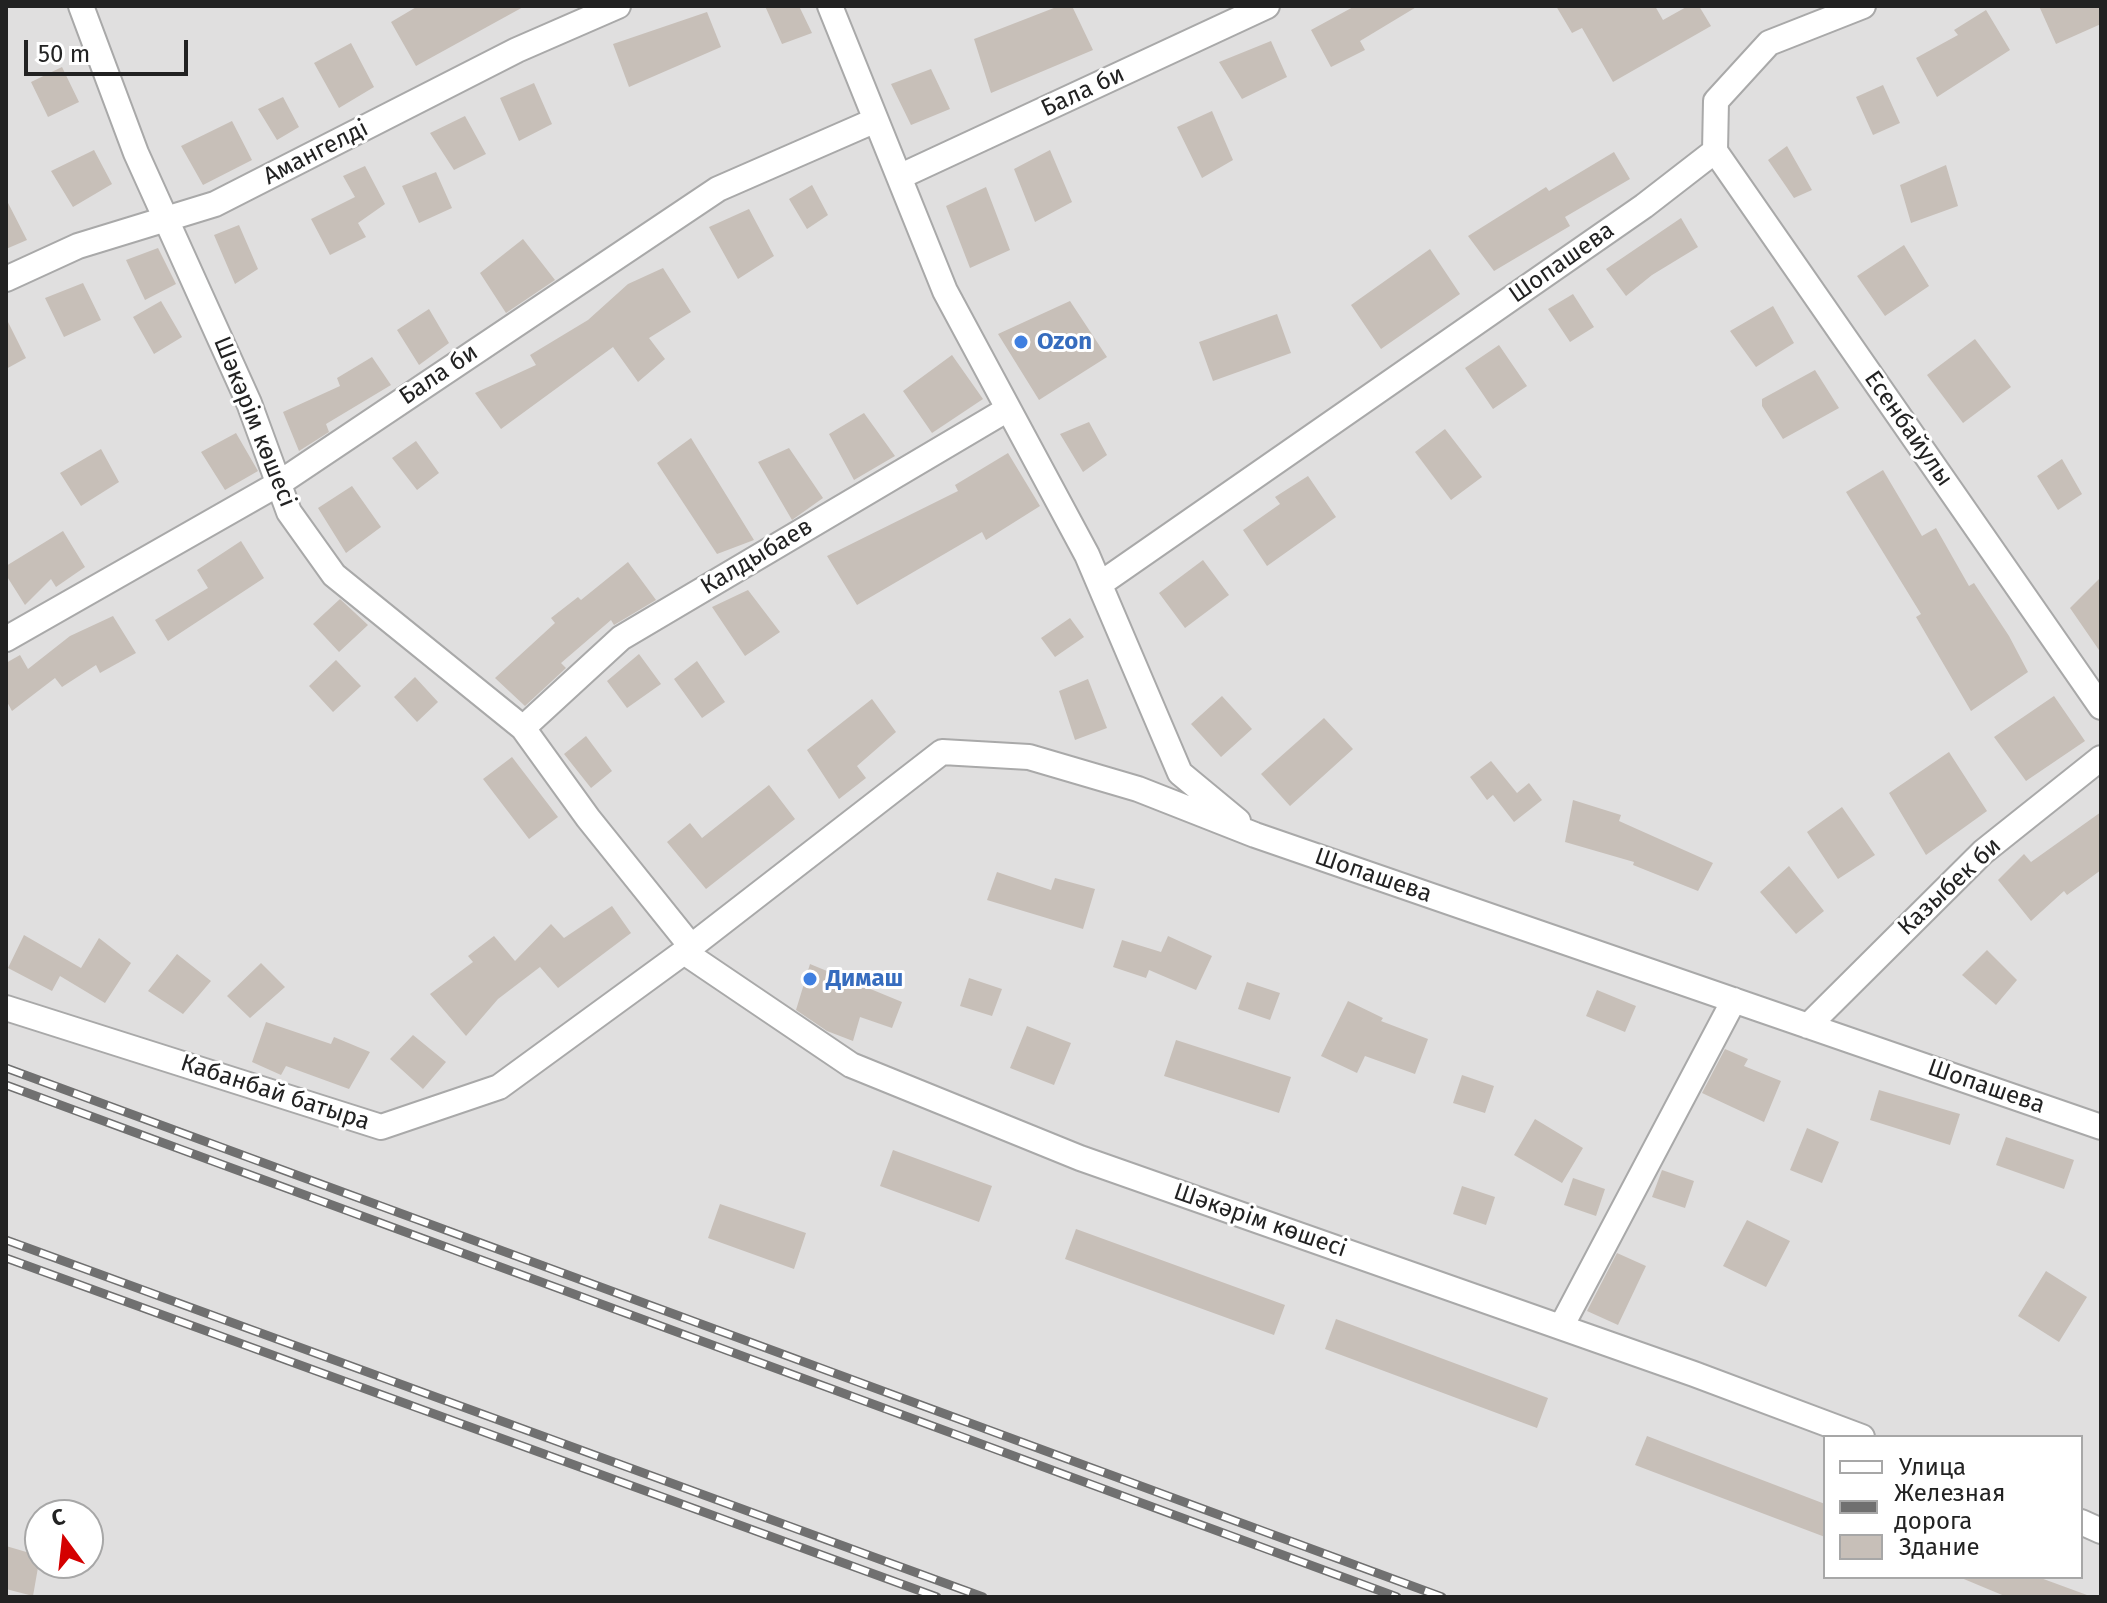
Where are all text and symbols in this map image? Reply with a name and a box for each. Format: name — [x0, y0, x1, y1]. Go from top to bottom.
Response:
scale bar — [28, 24, 192, 74]
text: 50 m — [38, 40, 90, 68]
street label: Бала би — [1037, 60, 1129, 124]
street label: Амангелді — [259, 114, 373, 192]
street label: Шопашева — [1504, 216, 1620, 310]
place label: Ozon — [1037, 328, 1092, 356]
street label: Шәкәрім көшесі — [207, 333, 301, 511]
marker: Ozon — [1012, 333, 1030, 351]
street label: Бала би — [394, 338, 484, 412]
street label: Есенбайулы — [1858, 366, 1958, 492]
street label: Калдыбаев — [696, 512, 818, 602]
street label: Казыбек би — [1892, 832, 2008, 942]
street label: Шопашева — [1311, 843, 1435, 909]
place label: Димаш — [826, 965, 903, 993]
marker: Димаш — [801, 970, 819, 988]
street label: Кабанбай батыра — [177, 1049, 373, 1137]
street label: Шопашева — [1924, 1054, 2048, 1120]
street label: Шәкәрім көшесі — [1170, 1178, 1350, 1264]
legend — [1823, 1435, 2083, 1579]
text: Улица — [1899, 1453, 1966, 1481]
text: Железная дорога — [1894, 1479, 2005, 1535]
north arrow — [24, 1499, 104, 1579]
text: С — [49, 1503, 68, 1532]
text: Здание — [1899, 1533, 1980, 1561]

